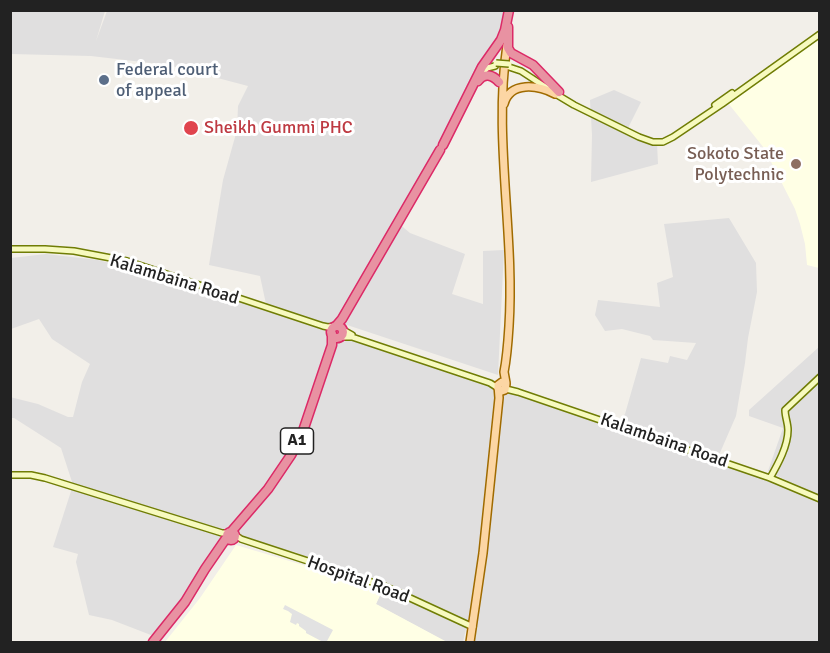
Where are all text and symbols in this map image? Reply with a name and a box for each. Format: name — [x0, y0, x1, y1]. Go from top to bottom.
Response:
place label: Federal court of appeal — [116, 59, 218, 101]
marker: Federal court of appeal — [97, 73, 111, 87]
place label: Sheikh Gummi PHC — [204, 117, 353, 139]
marker: Sheikh Gummi PHC — [182, 119, 200, 137]
place label: Sokoto State Polytechnic — [687, 143, 784, 186]
marker: Sokoto State Polytechnic — [789, 157, 803, 171]
street label: Kalambaina Road — [107, 250, 241, 310]
street label: Kalambaina Road — [597, 409, 731, 473]
road number: A1 — [280, 428, 314, 454]
street label: Hospital Road — [304, 552, 412, 608]

